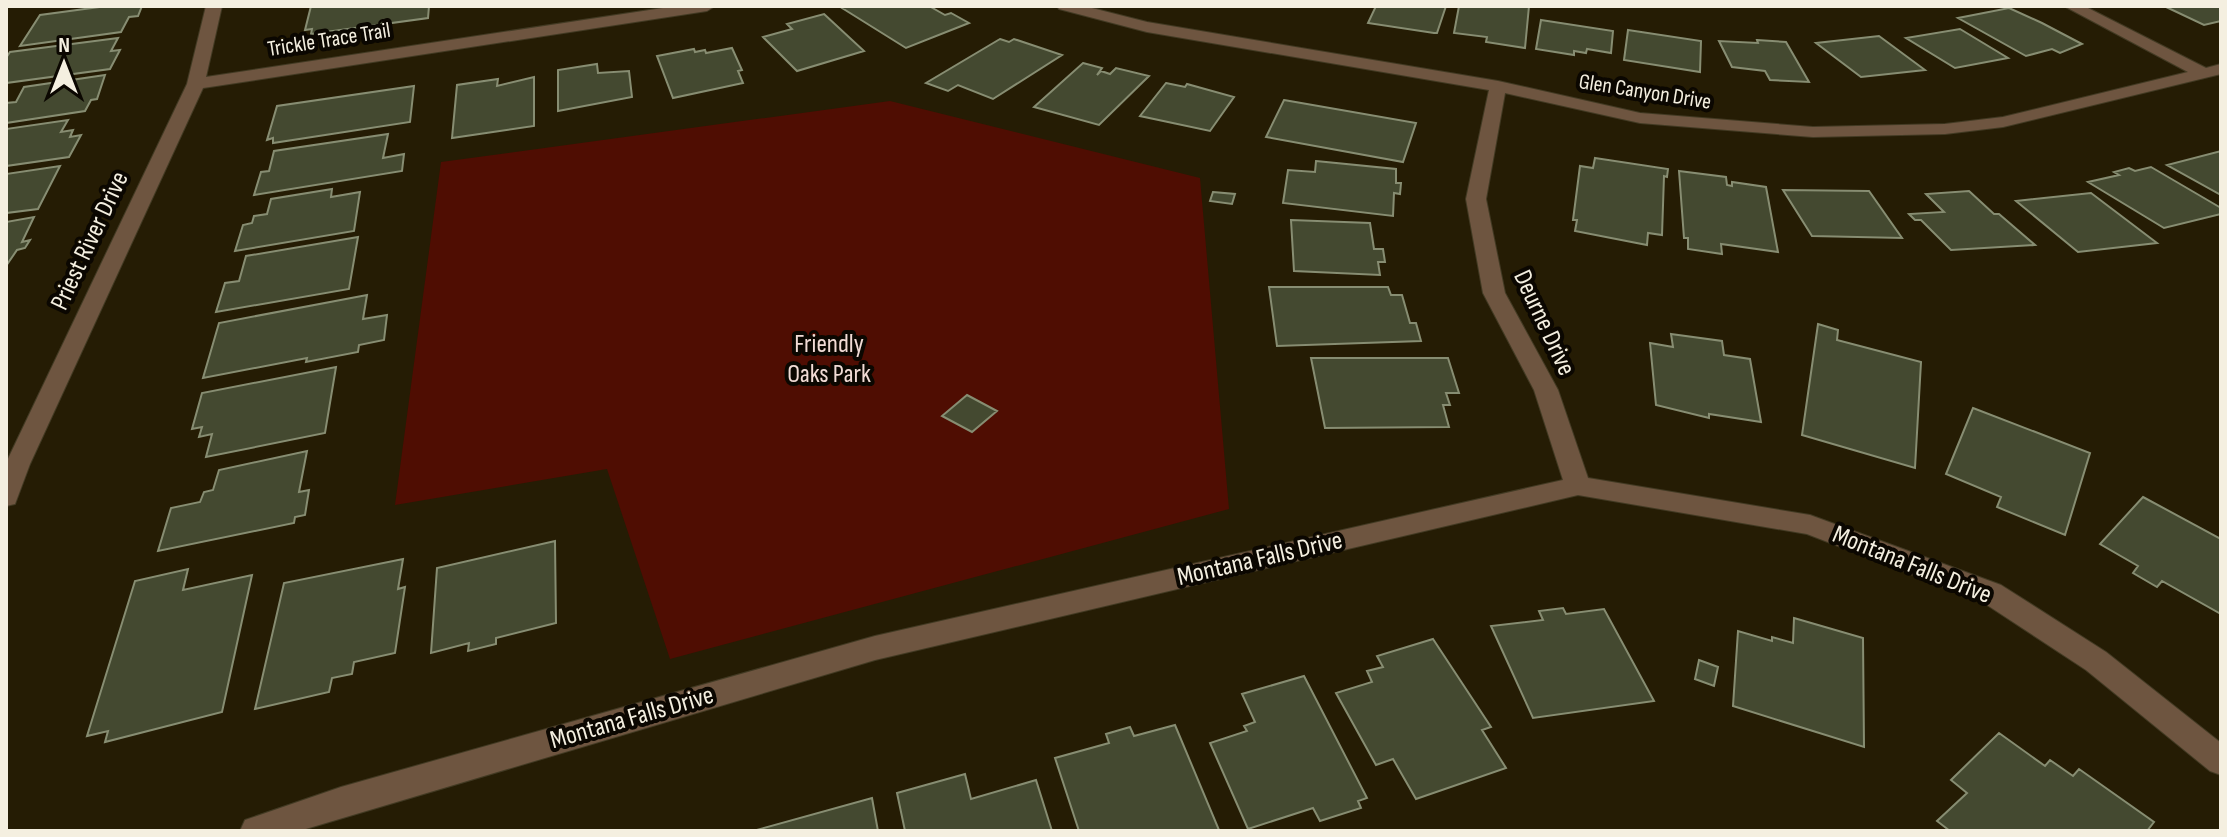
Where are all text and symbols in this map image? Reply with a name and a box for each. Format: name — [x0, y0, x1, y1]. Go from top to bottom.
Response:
street label: Trickle Trace Trail — [266, 17, 392, 63]
north arrow — [24, 24, 104, 104]
text: N — [58, 32, 70, 59]
street label: Glen Canyon Drive — [1577, 68, 1713, 116]
street label: Priest River Drive — [44, 167, 136, 315]
street label: Deurne Drive — [1506, 265, 1582, 381]
park label: Friendly Oaks Park — [787, 329, 871, 390]
street label: Montana Falls Drive — [1828, 519, 1996, 611]
street label: Montana Falls Drive — [1174, 525, 1346, 593]
street label: Montana Falls Drive — [547, 680, 717, 756]

